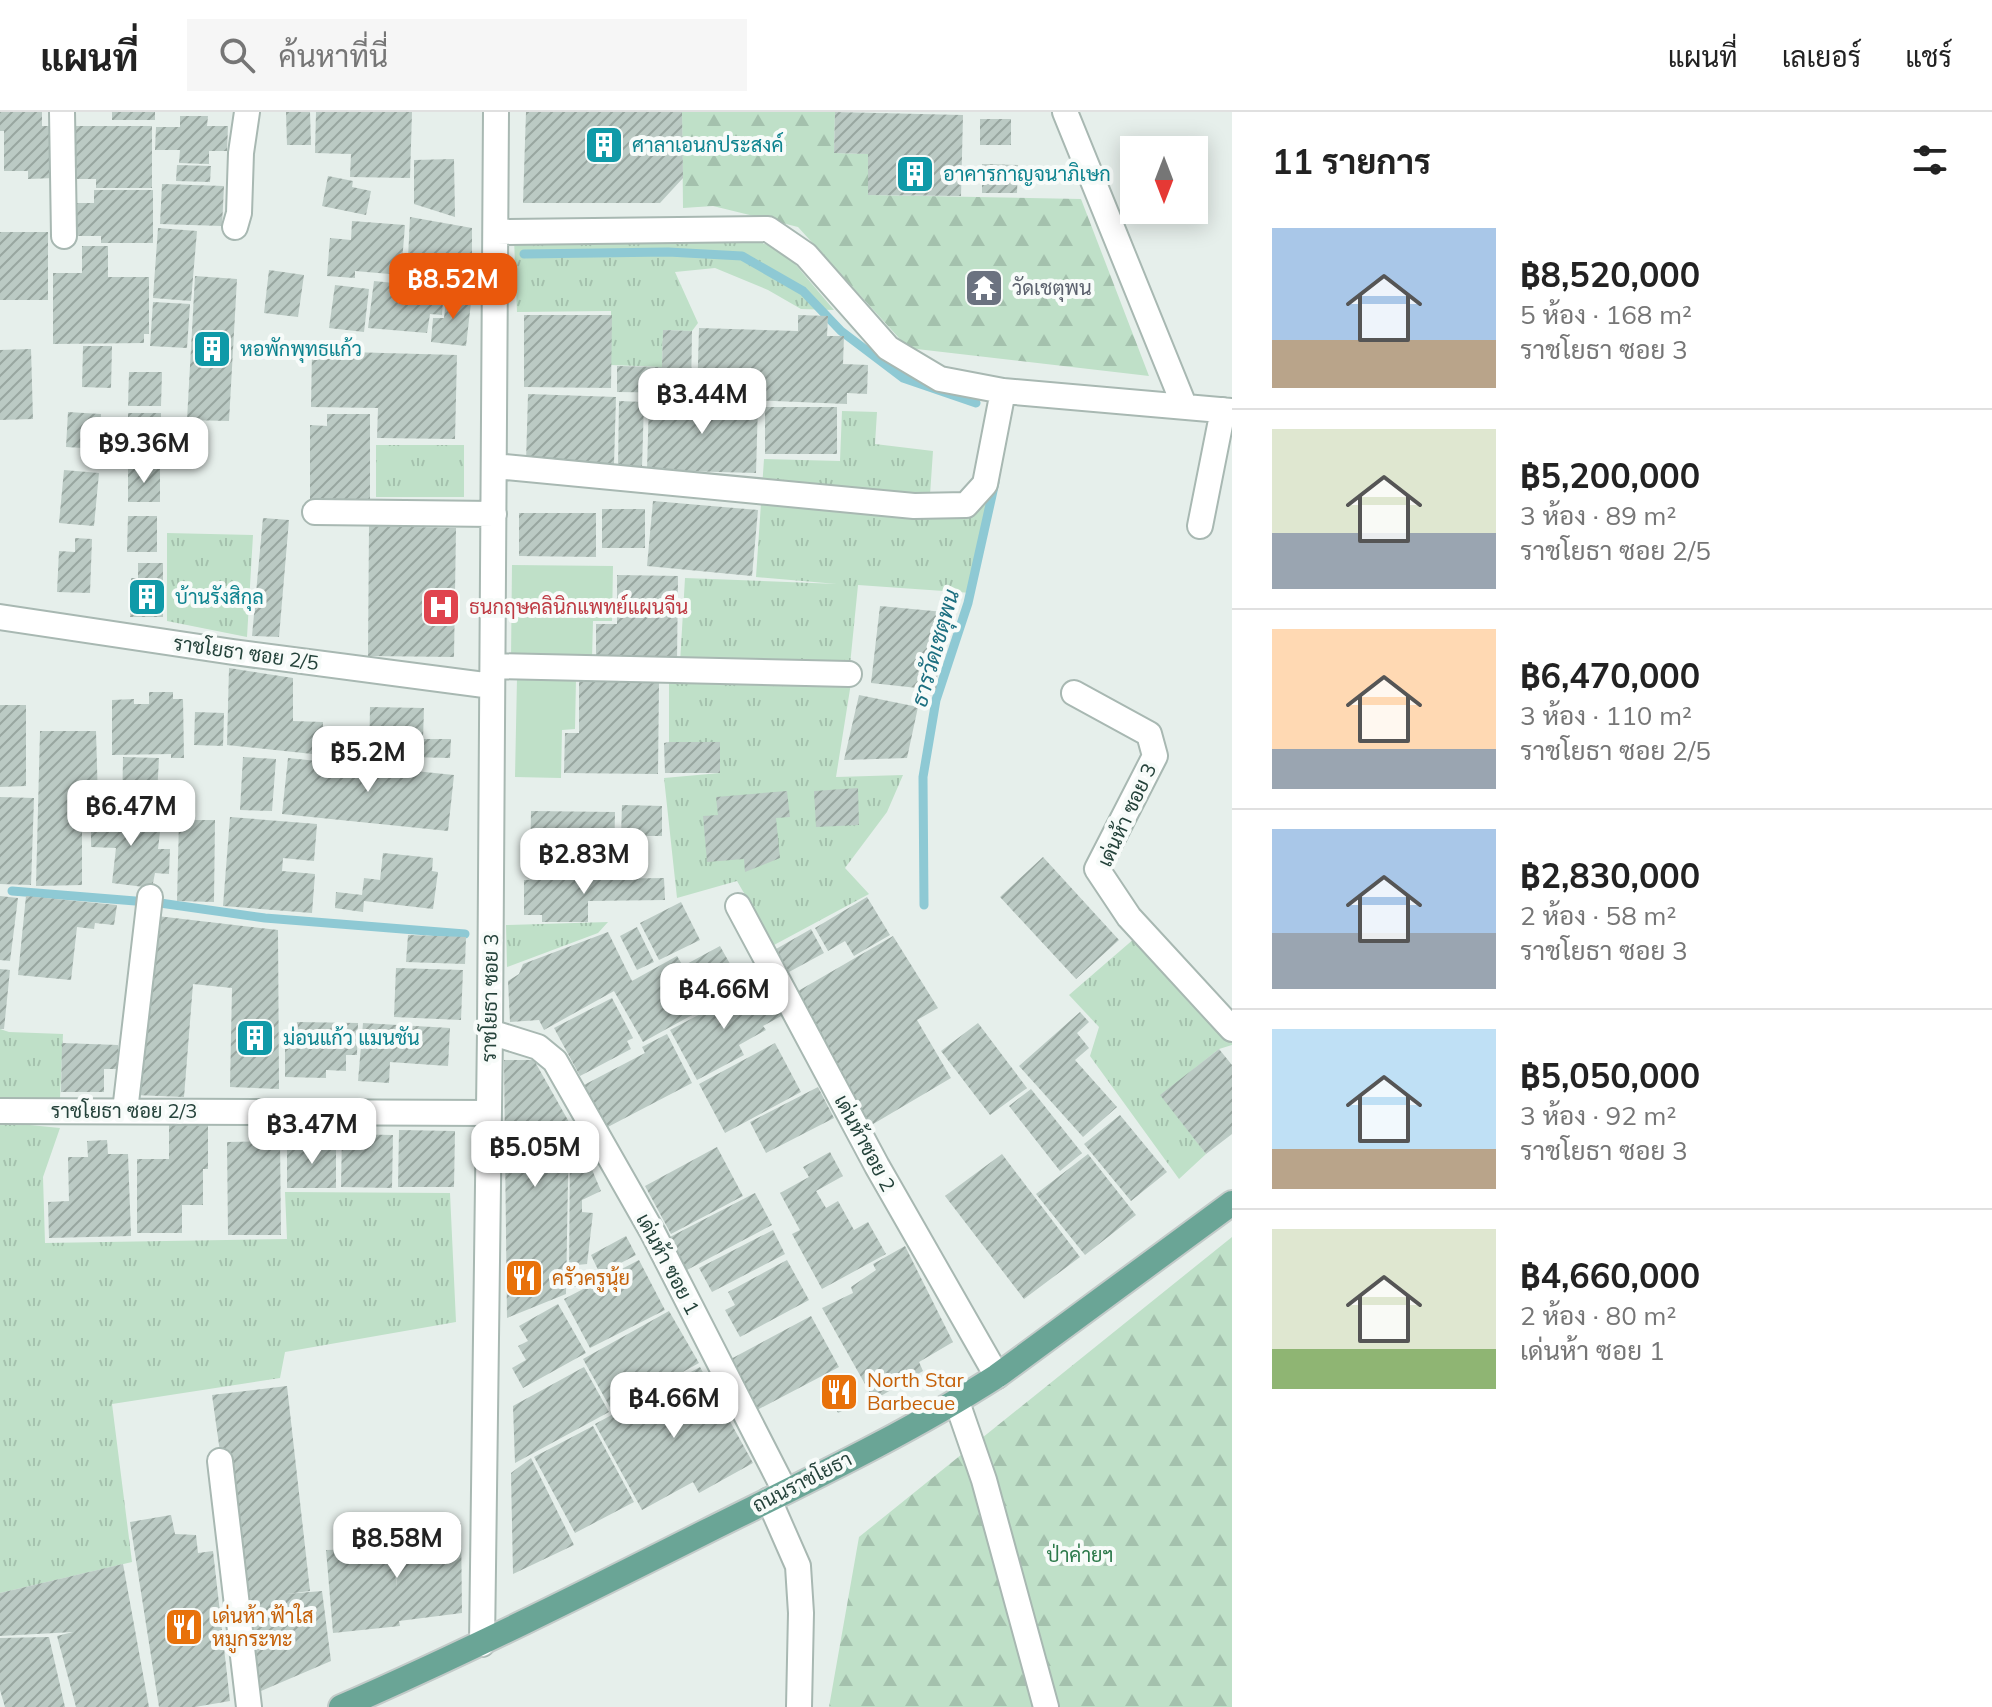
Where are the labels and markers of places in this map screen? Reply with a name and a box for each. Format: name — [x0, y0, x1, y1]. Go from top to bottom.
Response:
building icon: ศาลาเอนกประสงค์ — [583, 124, 625, 166]
place label: ศาลาเอนกประสงค์ — [632, 131, 783, 157]
building icon: อาคารกาญจนาภิเษก — [894, 153, 936, 195]
place label: อาคารกาญจนาภิเษก — [943, 161, 1111, 186]
pin: ฿8.52M — [388, 253, 518, 321]
temple icon: วัดเชตุพน — [963, 267, 1005, 309]
place label: วัดเชตุพน — [1012, 275, 1092, 302]
building icon: หอพักพุทธแก้ว — [191, 328, 233, 370]
place label: หอพักพุทธแก้ว — [240, 336, 362, 363]
pin: ฿3.44M — [637, 368, 767, 436]
pin: ฿9.36M — [79, 417, 209, 485]
building icon: บ้านรังสิกุล — [126, 576, 168, 618]
place label: บ้านรังสิกุล — [175, 584, 264, 611]
hospital icon: ธนกฤษคลินิกแพทย์แผนจีน — [420, 586, 462, 628]
place label: ธนกฤษคลินิกแพทย์แผนจีน — [469, 593, 688, 619]
pin: ฿5.2M — [312, 726, 424, 794]
pin: ฿6.47M — [66, 780, 196, 848]
pin: ฿2.83M — [519, 828, 649, 896]
pin: ฿4.66M — [659, 963, 789, 1031]
building icon: ม่อนแก้ว แมนชัน — [234, 1017, 276, 1059]
place label: ม่อนแก้ว แมนชัน — [283, 1025, 420, 1050]
pin: ฿3.47M — [247, 1098, 377, 1166]
pin: ฿5.05M — [470, 1121, 600, 1189]
restaurant icon: ครัวครูนุ้ย — [503, 1257, 545, 1299]
place label: ครัวครูนุ้ย — [552, 1265, 630, 1293]
place label: North Star Barbecue — [867, 1367, 965, 1415]
restaurant icon: North Star Barbecue — [818, 1371, 860, 1413]
pin: ฿4.66M — [609, 1372, 739, 1440]
pin: ฿8.58M — [332, 1512, 462, 1580]
place label: เด่นห้า ฟ้าใส หมูกระทะ — [212, 1603, 314, 1654]
restaurant icon: เด่นห้า ฟ้าใส หมูกระทะ — [163, 1606, 205, 1648]

